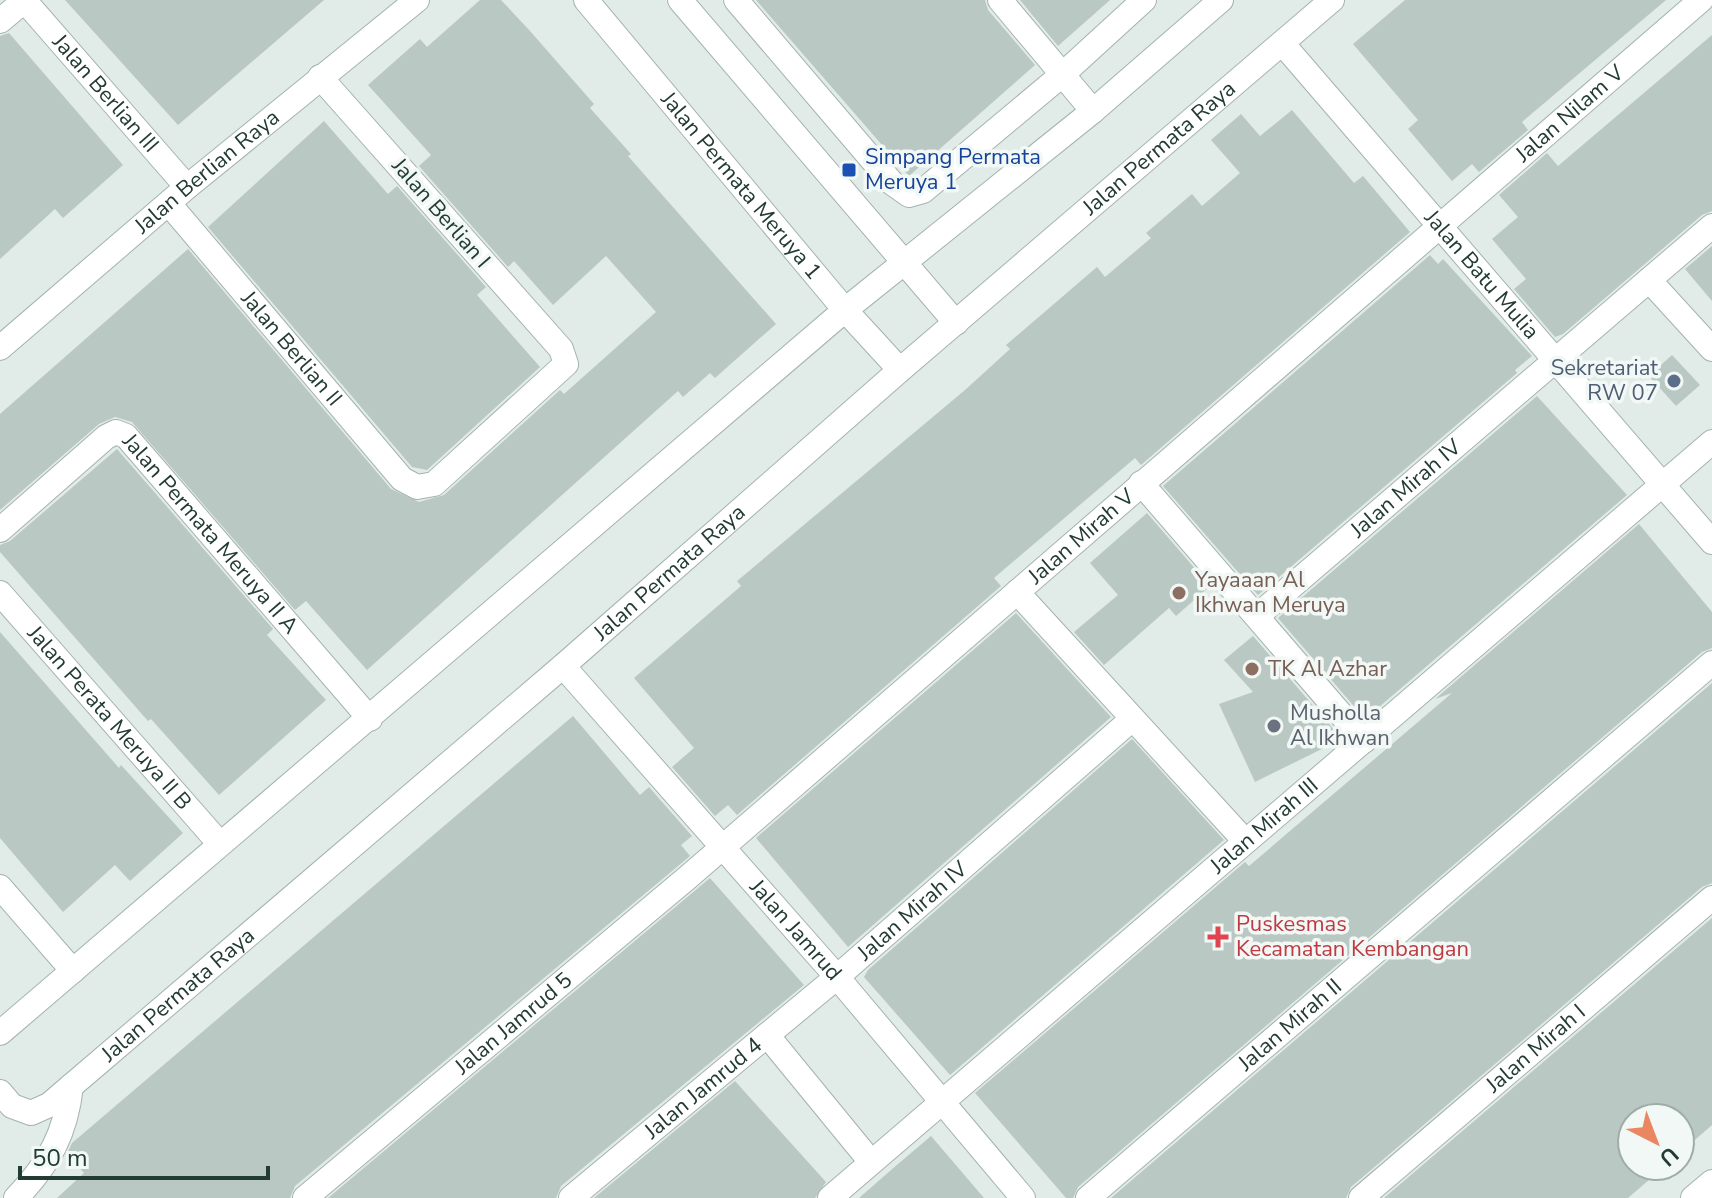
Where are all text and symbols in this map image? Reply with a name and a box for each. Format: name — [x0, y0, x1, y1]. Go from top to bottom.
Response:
street label: Jalan Berlian III — [45, 27, 165, 159]
street label: Jalan Nilam V — [1508, 58, 1631, 170]
street label: Jalan Permata Raya — [1075, 74, 1242, 223]
street label: Jalan Permata Meruya 1 — [653, 85, 828, 286]
street label: Jalan Berlian Raya — [127, 103, 286, 241]
place label: Simpang Permata Meruya 1 — [865, 142, 1041, 197]
street label: Jalan Berlian I — [384, 151, 497, 274]
marker: Simpang Permata Meruya 1 — [840, 161, 858, 179]
street label: Jalan Batu Mulia — [1417, 203, 1546, 346]
street label: Jalan Berlian II — [233, 284, 349, 412]
place label: Sekretariat RW 07 — [1551, 353, 1658, 408]
marker: Sekretariat RW 07 — [1665, 372, 1683, 390]
street label: Jalan Permata Meruya II A — [115, 426, 305, 640]
street label: Jalan Mirah IV — [1343, 432, 1468, 545]
street label: Jalan Mirah V — [1021, 481, 1142, 592]
street label: Jalan Permata Raya — [586, 498, 752, 648]
place label: Yayaaan Al Ikhwan Meruya — [1194, 565, 1346, 620]
marker: Yayaaan Al Ikhwan Meruya — [1170, 584, 1188, 602]
street label: Jalan Perata Meruya II B — [20, 619, 198, 816]
place label: TK Al Azhar — [1268, 654, 1387, 684]
marker: TK Al Azhar — [1243, 660, 1261, 678]
place label: Musholla Al Ikhwan — [1290, 698, 1390, 753]
marker: Musholla Al Ikhwan — [1265, 717, 1283, 735]
street label: Jalan Mirah III — [1203, 771, 1325, 881]
street label: Jalan Mirah IV — [850, 854, 975, 968]
street label: Jalan Jamrud — [742, 872, 849, 987]
place label: Puskesmas Kecamatan Kembangan — [1236, 909, 1469, 964]
street label: Jalan Permata Raya — [94, 921, 261, 1069]
marker: Puskesmas Kecamatan Kembangan — [1207, 926, 1229, 948]
street label: Jalan Jamrud 5 — [448, 965, 579, 1082]
street label: Jalan Mirah II — [1231, 972, 1348, 1079]
street label: Jalan Mirah I — [1479, 997, 1592, 1100]
street label: Jalan Jamrud 4 — [637, 1030, 769, 1147]
north arrow — [1616, 1102, 1696, 1182]
scale bar — [20, 1130, 268, 1180]
text: U — [1653, 1140, 1685, 1173]
text: 50 m — [32, 1142, 88, 1174]

